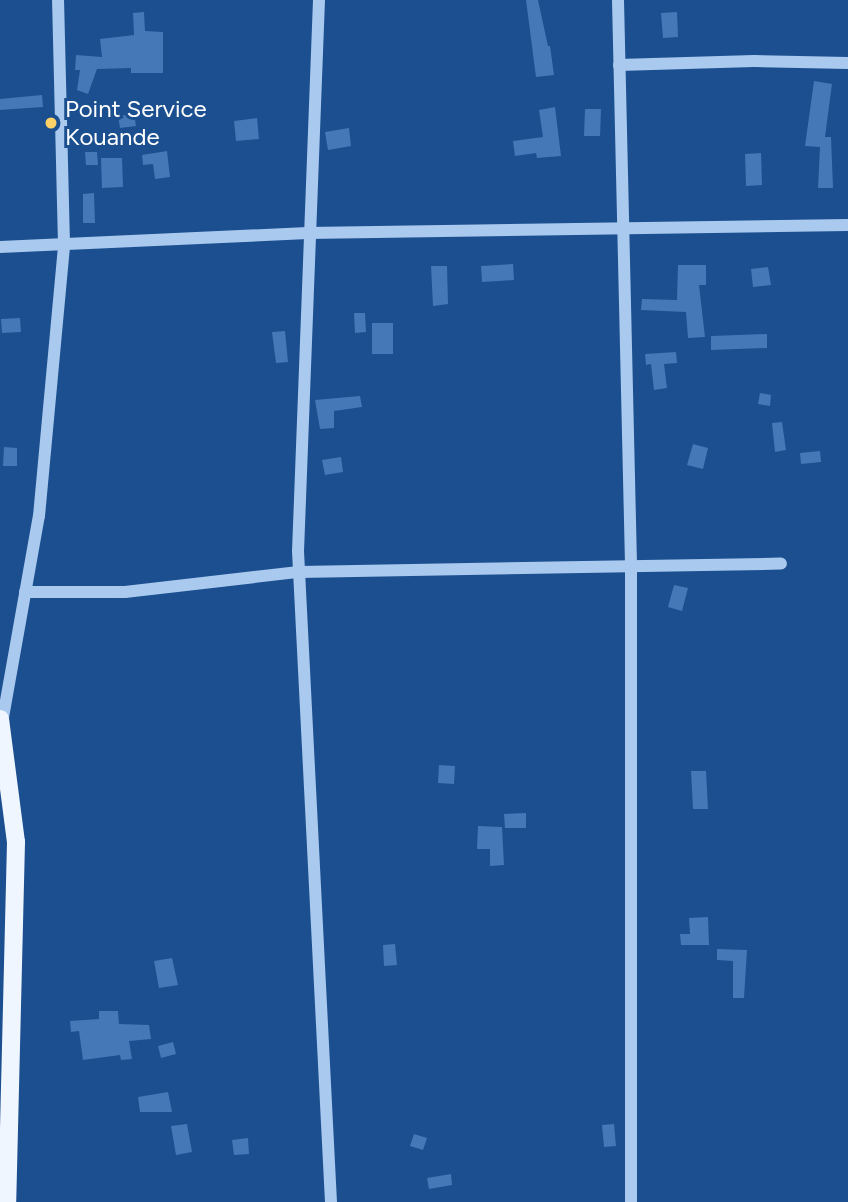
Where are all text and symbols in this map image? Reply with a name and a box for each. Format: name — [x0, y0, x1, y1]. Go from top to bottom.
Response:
place label: Point Service Kouande — [65, 95, 207, 151]
marker: Point Service Kouande — [43, 115, 59, 131]

